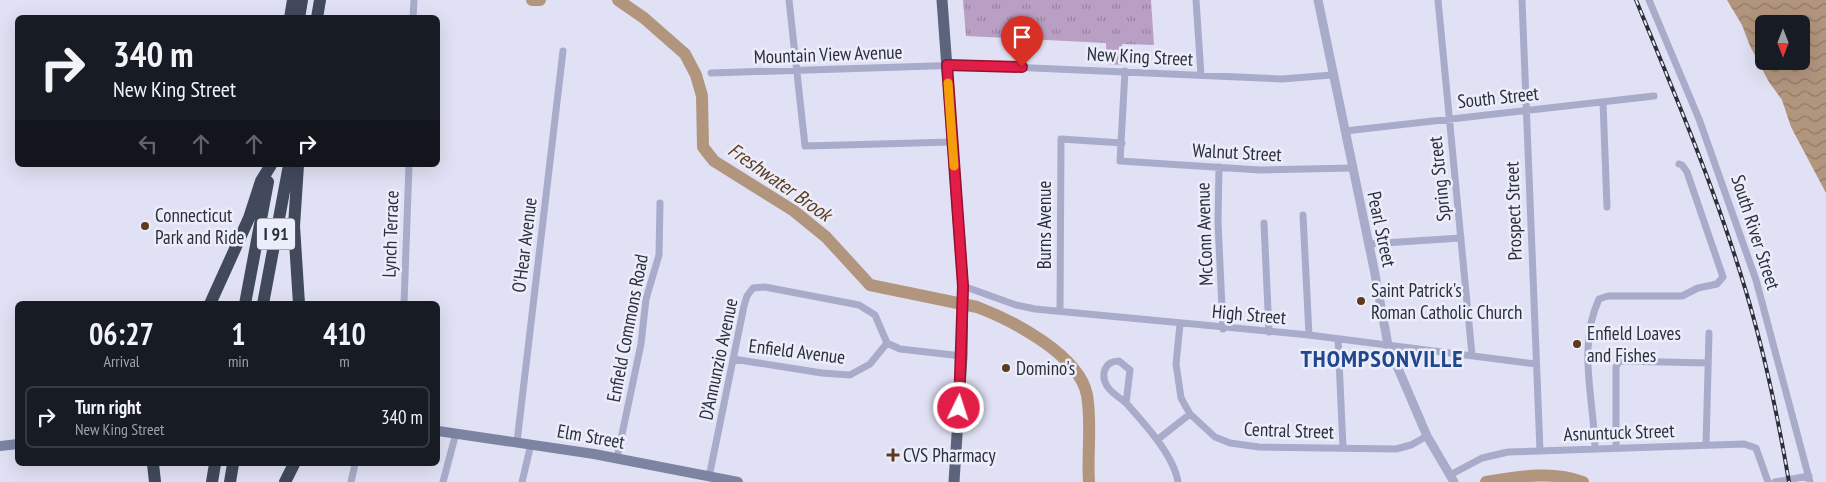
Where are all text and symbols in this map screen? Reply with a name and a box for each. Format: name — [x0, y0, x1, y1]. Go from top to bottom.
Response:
north arrow — [1755, 15, 1810, 70]
map controls — [1755, 15, 1810, 70]
pin — [1001, 16, 1043, 67]
icon: arrive — [1008, 23, 1036, 51]
text: 340 m — [113, 31, 194, 77]
icon: right — [30, 35, 95, 100]
street label: Mountain View Avenue — [753, 39, 903, 69]
street label: New King Street — [1086, 41, 1194, 71]
text: New King Street — [113, 75, 236, 103]
street label: South Street — [1456, 81, 1541, 113]
icon: left — [134, 130, 162, 158]
icon: ahead — [187, 130, 215, 158]
icon: ahead — [240, 130, 268, 158]
icon: right — [293, 130, 321, 158]
street label: Spring Street — [1423, 134, 1455, 223]
water label: Freshwater Brook — [723, 137, 839, 229]
street label: Walnut Street — [1192, 138, 1283, 166]
street label: Prospect Street — [1499, 160, 1527, 261]
street label: South River Street — [1726, 172, 1786, 293]
street label: Burns Avenue — [1032, 180, 1056, 269]
street label: McConn Avenue — [1190, 182, 1218, 286]
street label: Pearl Street — [1362, 189, 1402, 270]
street label: Lynch Terrace — [376, 190, 404, 278]
street label: O'Hear Avenue — [506, 196, 542, 294]
place label: Connecticut Park and Ride — [155, 203, 244, 249]
road number: I 91 — [257, 218, 295, 250]
marker: Connecticut Park and Ride — [139, 220, 151, 232]
street label: Enfield Commons Road — [601, 252, 653, 404]
place label: Saint Patrick's Roman Catholic Church — [1371, 278, 1522, 324]
marker: Saint Patrick's Roman Catholic Church — [1355, 295, 1367, 307]
street label: D'Annunzio Avenue — [693, 296, 743, 422]
street label: High Street — [1211, 299, 1288, 329]
text: 06:27 — [89, 314, 154, 353]
text: 1 — [231, 314, 246, 353]
text: 410 — [323, 314, 366, 353]
place label: Enfield Loaves and Fishes — [1587, 321, 1681, 367]
street label: Enfield Avenue — [747, 333, 847, 369]
marker: Enfield Loaves and Fishes — [1571, 338, 1583, 350]
district label: THOMPSONVILLE — [1300, 343, 1464, 374]
text: Arrival — [103, 351, 140, 371]
text: min — [228, 351, 249, 371]
text: m — [339, 351, 350, 371]
place label: Domino's — [1016, 356, 1075, 380]
marker: Domino's — [1000, 362, 1012, 374]
position arrow — [932, 381, 984, 433]
text: Turn right — [75, 395, 141, 419]
icon: right — [32, 403, 60, 431]
text: 340 m — [381, 405, 423, 429]
street label: Central Street — [1244, 416, 1335, 444]
street label: Elm Street — [555, 418, 627, 454]
street label: Asnuntuck Street — [1563, 418, 1676, 446]
text: New King Street — [75, 419, 164, 439]
place label: CVS Pharmacy — [903, 443, 996, 467]
marker: CVS Pharmacy — [887, 449, 899, 461]

